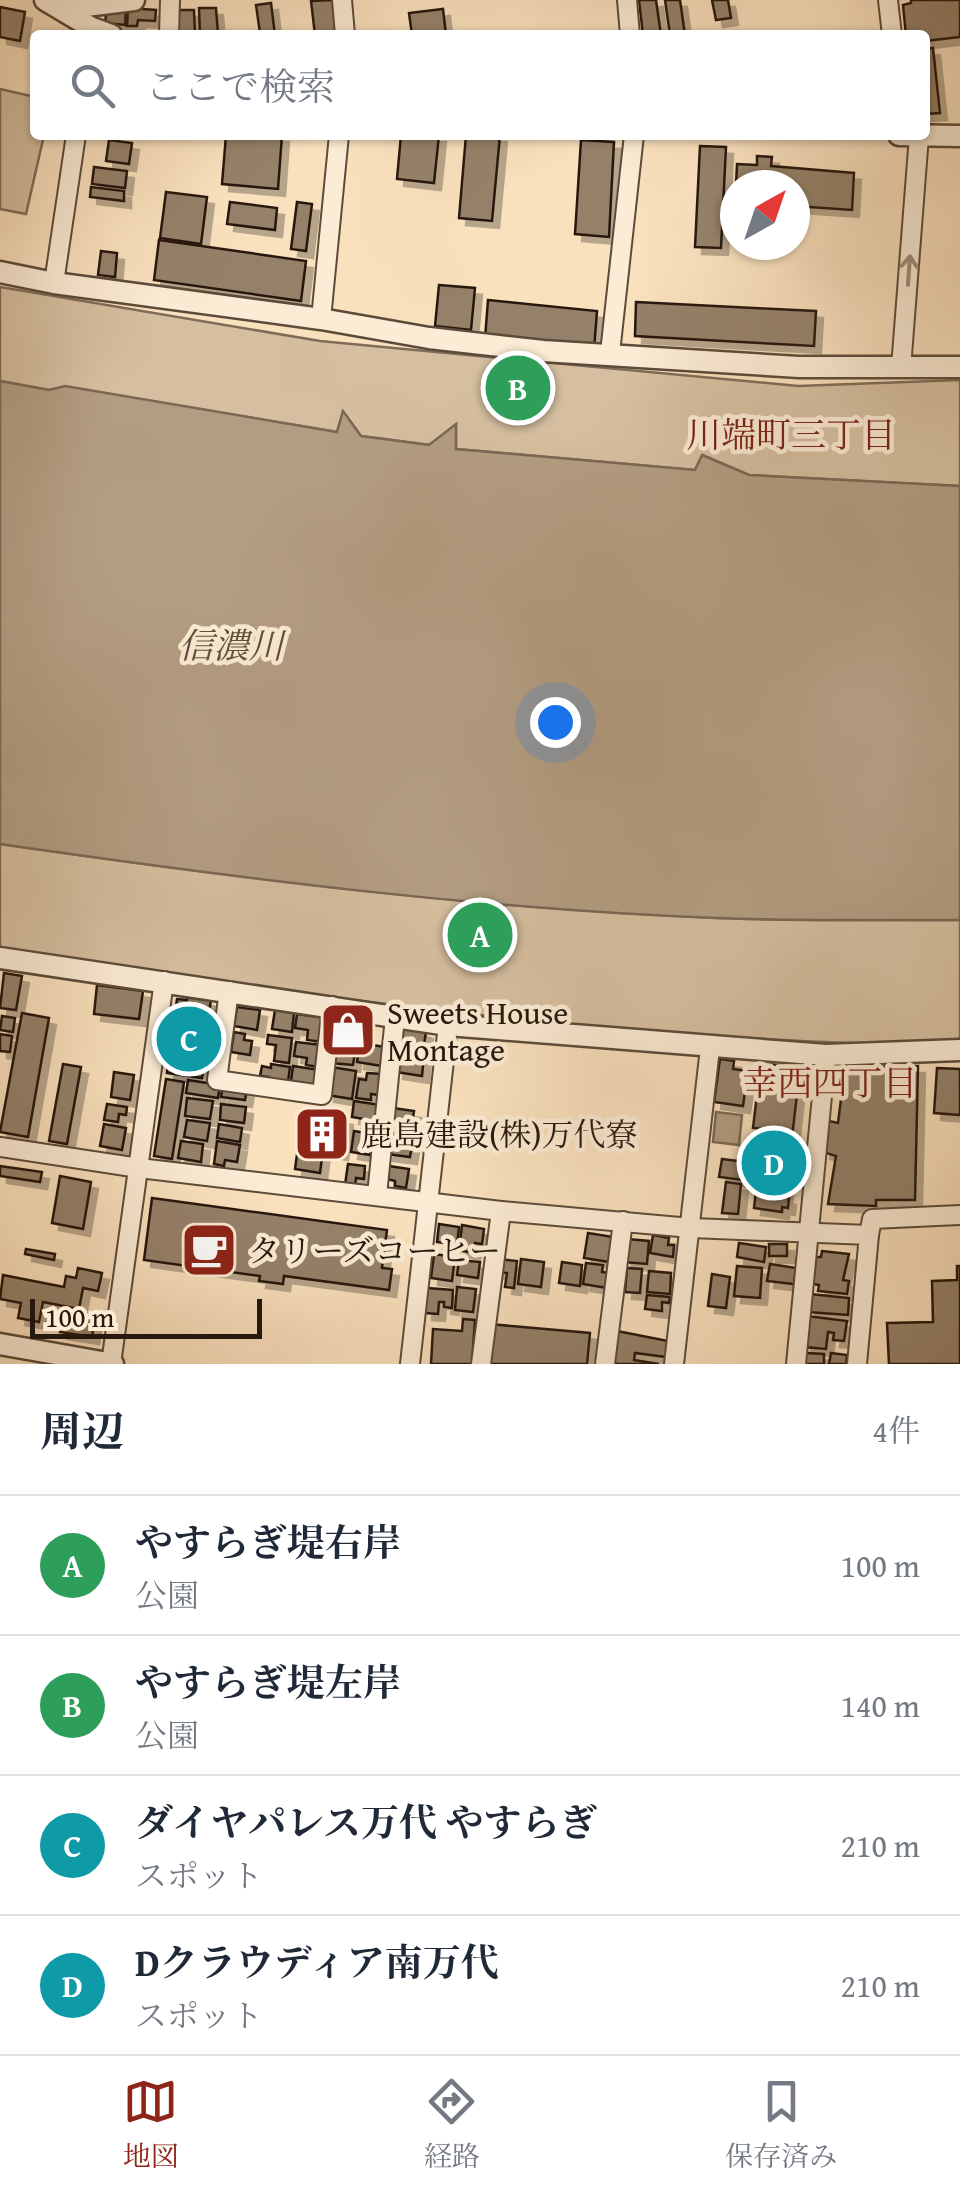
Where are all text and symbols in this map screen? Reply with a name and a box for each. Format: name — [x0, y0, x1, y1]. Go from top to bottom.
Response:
search box — [30, 30, 930, 140]
icon: search — [65, 58, 120, 113]
text: ここで検索 — [145, 58, 335, 114]
north arrow — [720, 170, 810, 260]
one-way arrow — [899, 255, 918, 287]
pin: B — [486, 350, 550, 426]
district label: 川端町三丁目 — [686, 409, 896, 460]
water label: 信濃川 — [178, 620, 287, 671]
your location — [530, 697, 581, 748]
pin: A — [448, 898, 512, 972]
place label: Sweets House Montage — [387, 989, 568, 1073]
shop icon: Sweets House Montage — [318, 1000, 378, 1060]
pin: C — [156, 1002, 222, 1076]
district label: 幸西四丁目 — [742, 1057, 918, 1108]
building icon: 鹿島建設(株)万代寮 — [292, 1104, 352, 1164]
place label: 鹿島建設(株)万代寮 — [361, 1111, 638, 1158]
pin: D — [742, 1126, 806, 1200]
cafe icon: タリーズコーヒー — [179, 1220, 239, 1280]
place label: タリーズコーヒー — [248, 1227, 501, 1274]
scale bar — [30, 1294, 262, 1338]
text: 100 m — [45, 1296, 114, 1337]
text: 周辺 — [40, 1400, 124, 1461]
text: 4件 — [873, 1407, 920, 1454]
text: やすらぎ堤右岸 — [135, 1514, 401, 1570]
text: A — [62, 1542, 83, 1589]
text: 100 m — [841, 1542, 920, 1589]
text: 公園 — [135, 1572, 199, 1619]
text: やすらぎ堤左岸 — [135, 1654, 401, 1710]
text: B — [63, 1682, 82, 1729]
text: 140 m — [841, 1682, 920, 1729]
text: 公園 — [135, 1712, 199, 1759]
text: ダイヤパレス万代 やすらぎ — [135, 1794, 597, 1850]
text: C — [63, 1822, 82, 1869]
text: 210 m — [841, 1822, 920, 1869]
text: スポット — [135, 1852, 263, 1899]
text: Dクラウディア南万代 — [135, 1934, 499, 1990]
text: D — [62, 1962, 83, 2009]
text: 210 m — [841, 1962, 920, 2009]
text: スポット — [135, 1992, 263, 2039]
tab: 地図 — [123, 2074, 179, 2176]
tab: 経路 — [424, 2074, 480, 2176]
tab: 保存済み — [725, 2074, 837, 2176]

